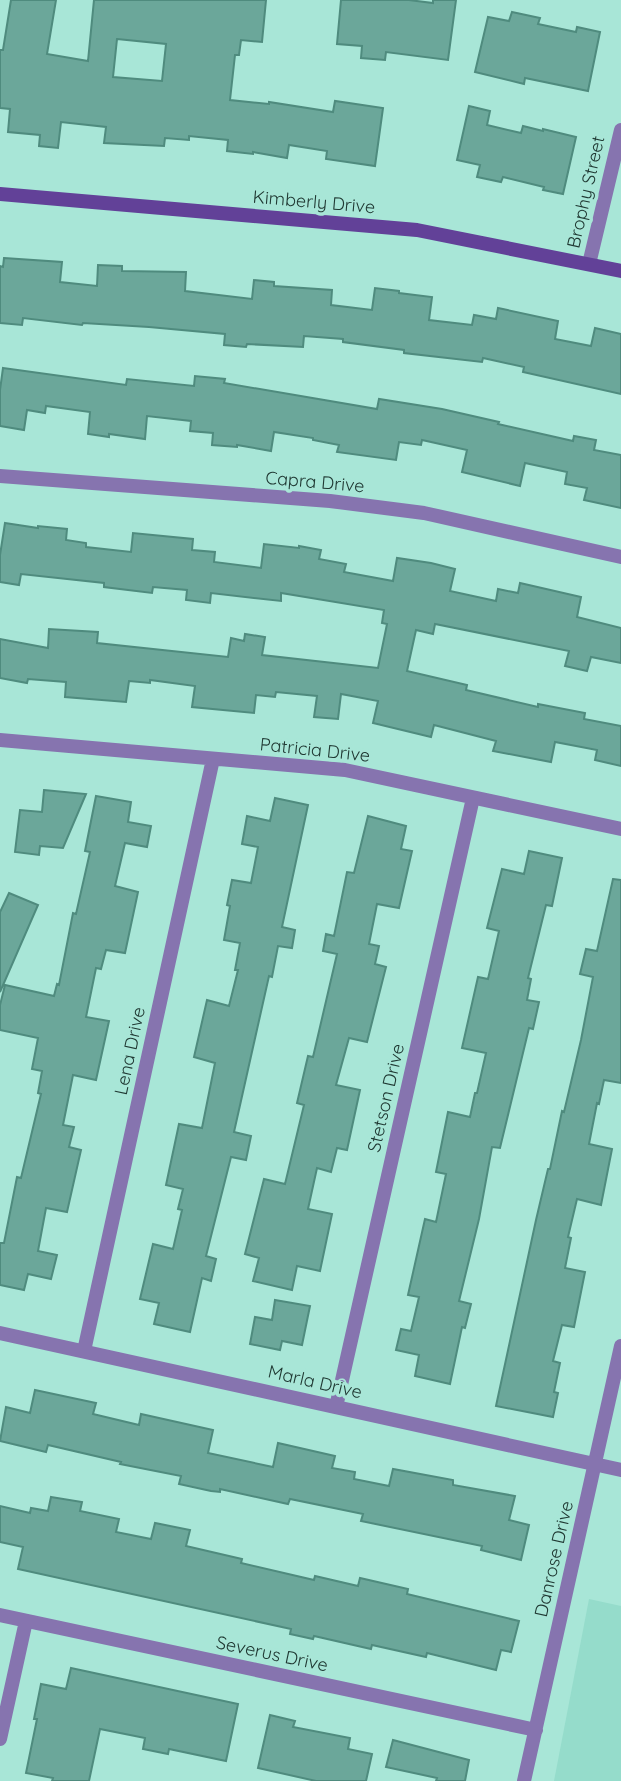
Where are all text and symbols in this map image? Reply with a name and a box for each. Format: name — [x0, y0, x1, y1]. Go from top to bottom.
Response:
street label: Brophy Street — [561, 134, 610, 250]
street label: Kimberly Drive — [252, 185, 376, 218]
street label: Capra Drive — [265, 466, 366, 497]
street label: Patricia Drive — [259, 732, 371, 767]
street label: Lena Drive — [109, 1005, 150, 1097]
street label: Stetson Drive — [362, 1041, 409, 1154]
street label: Marla Drive — [266, 1360, 364, 1404]
street label: Danrose Drive — [529, 1499, 578, 1619]
street label: Severus Drive — [214, 1630, 330, 1677]

